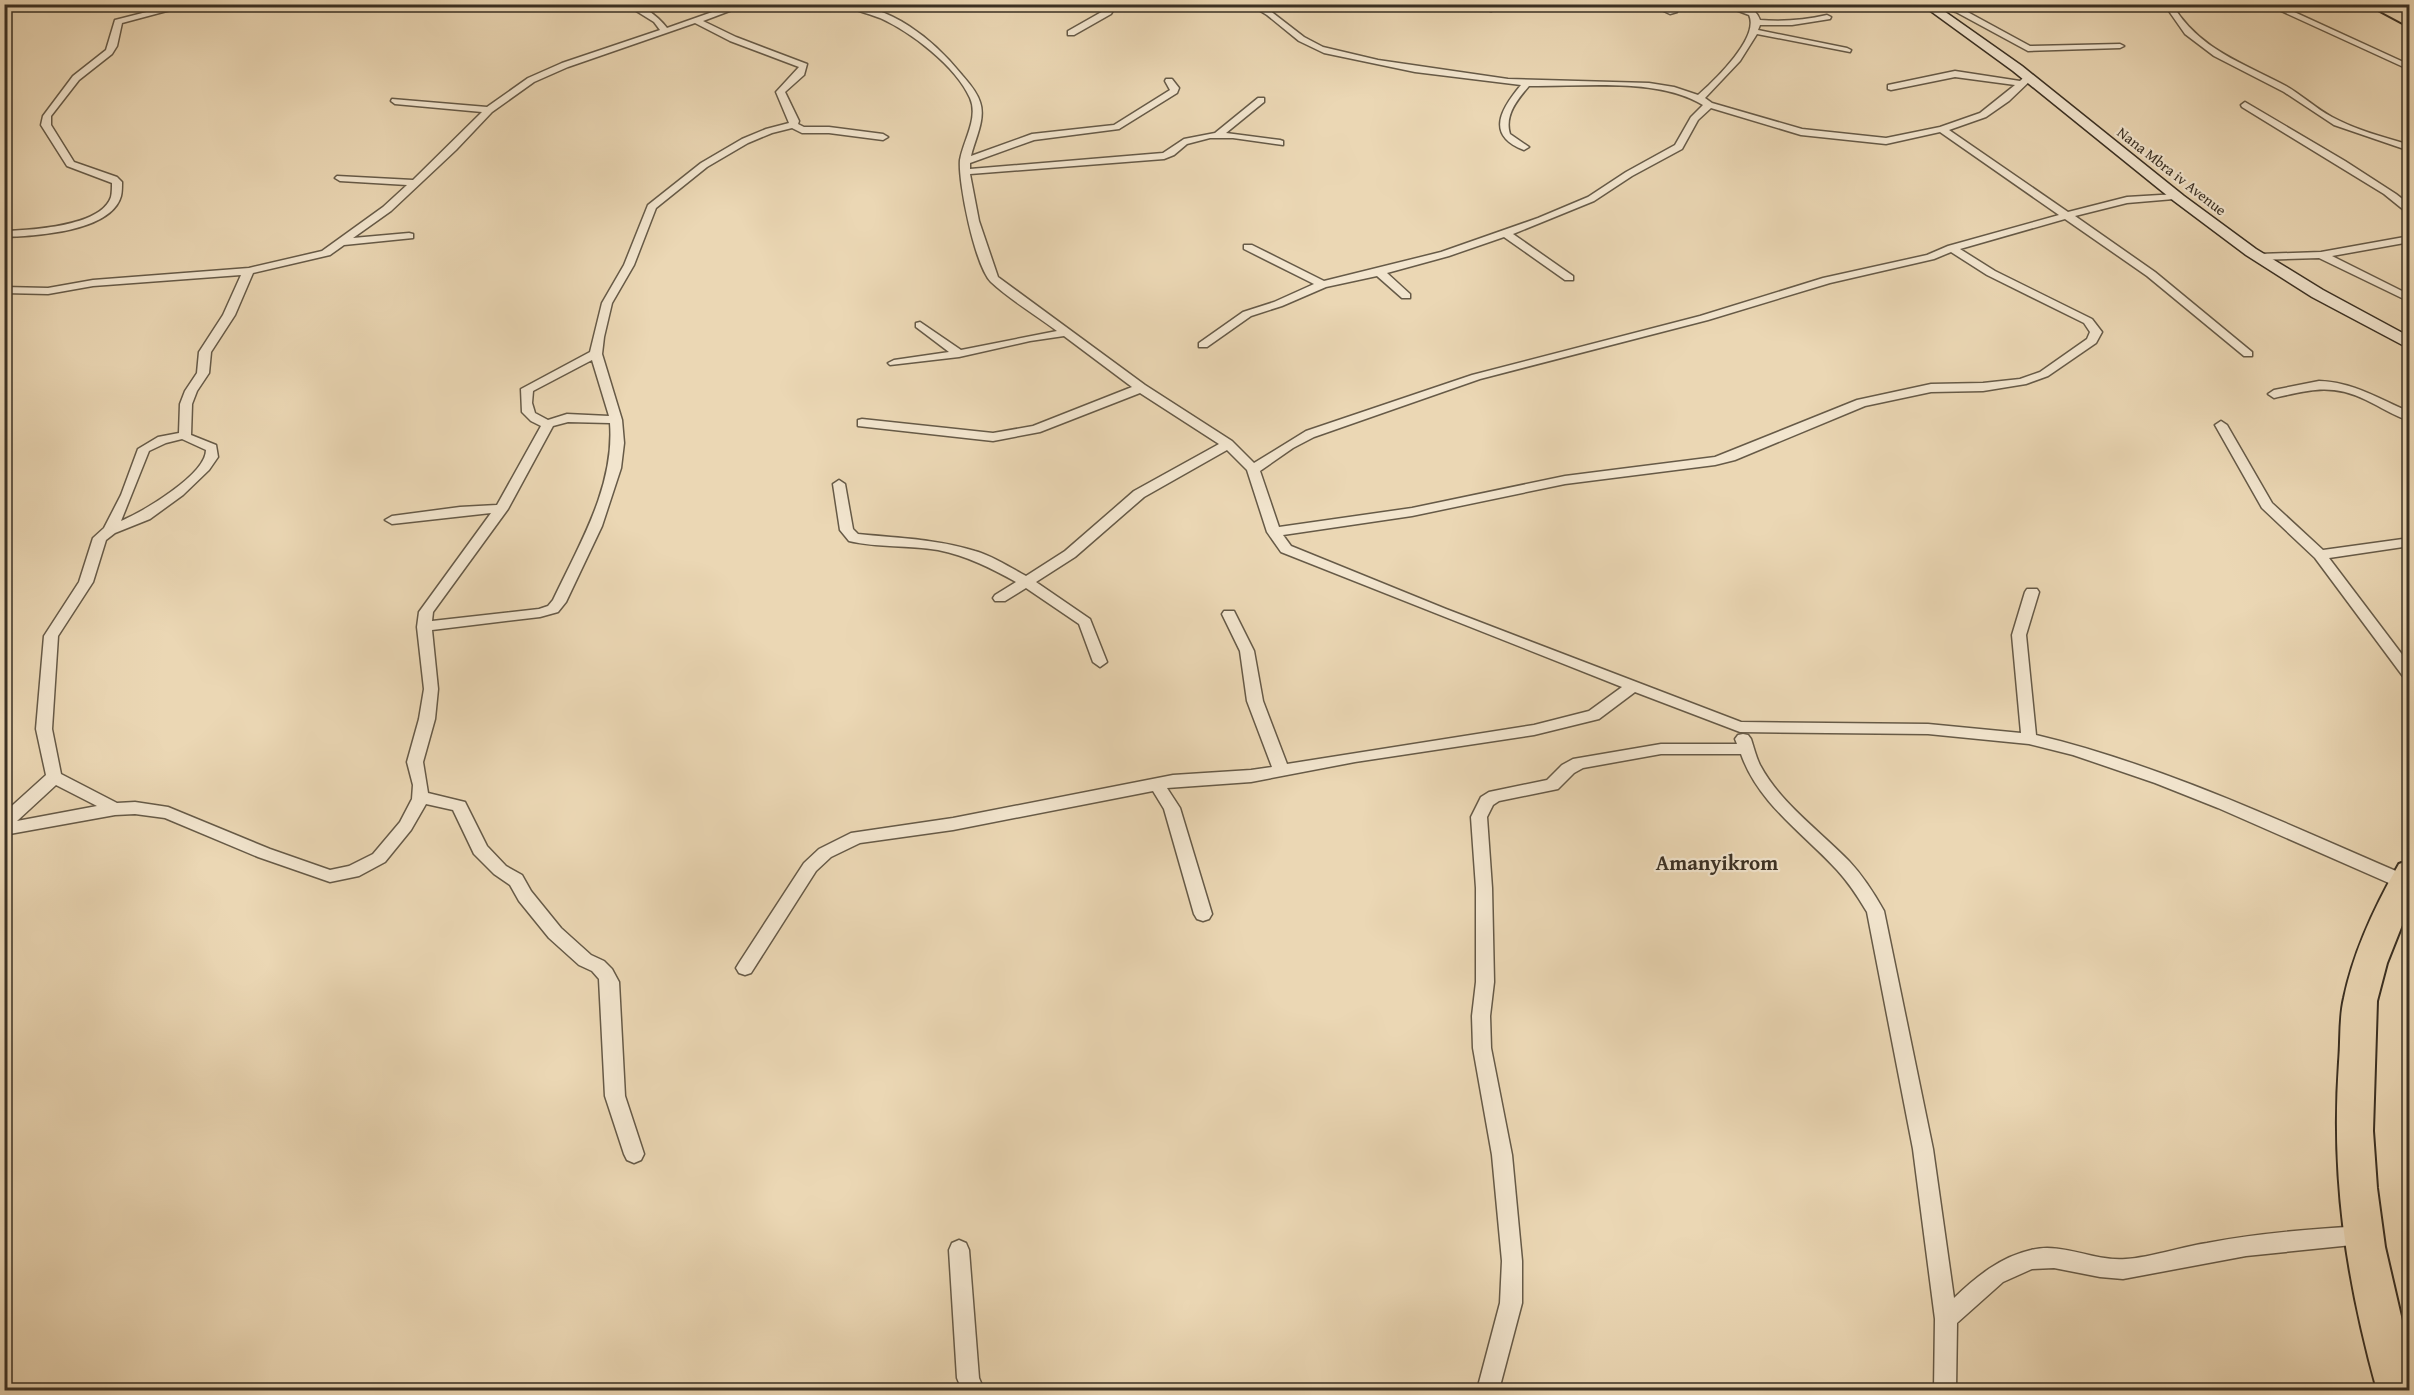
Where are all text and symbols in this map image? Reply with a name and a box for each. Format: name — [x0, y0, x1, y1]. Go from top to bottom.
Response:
street label: Nana Mbra ⅳ Avenue — [2113, 122, 2231, 220]
district label: Amanyikrom — [1656, 847, 1778, 878]

